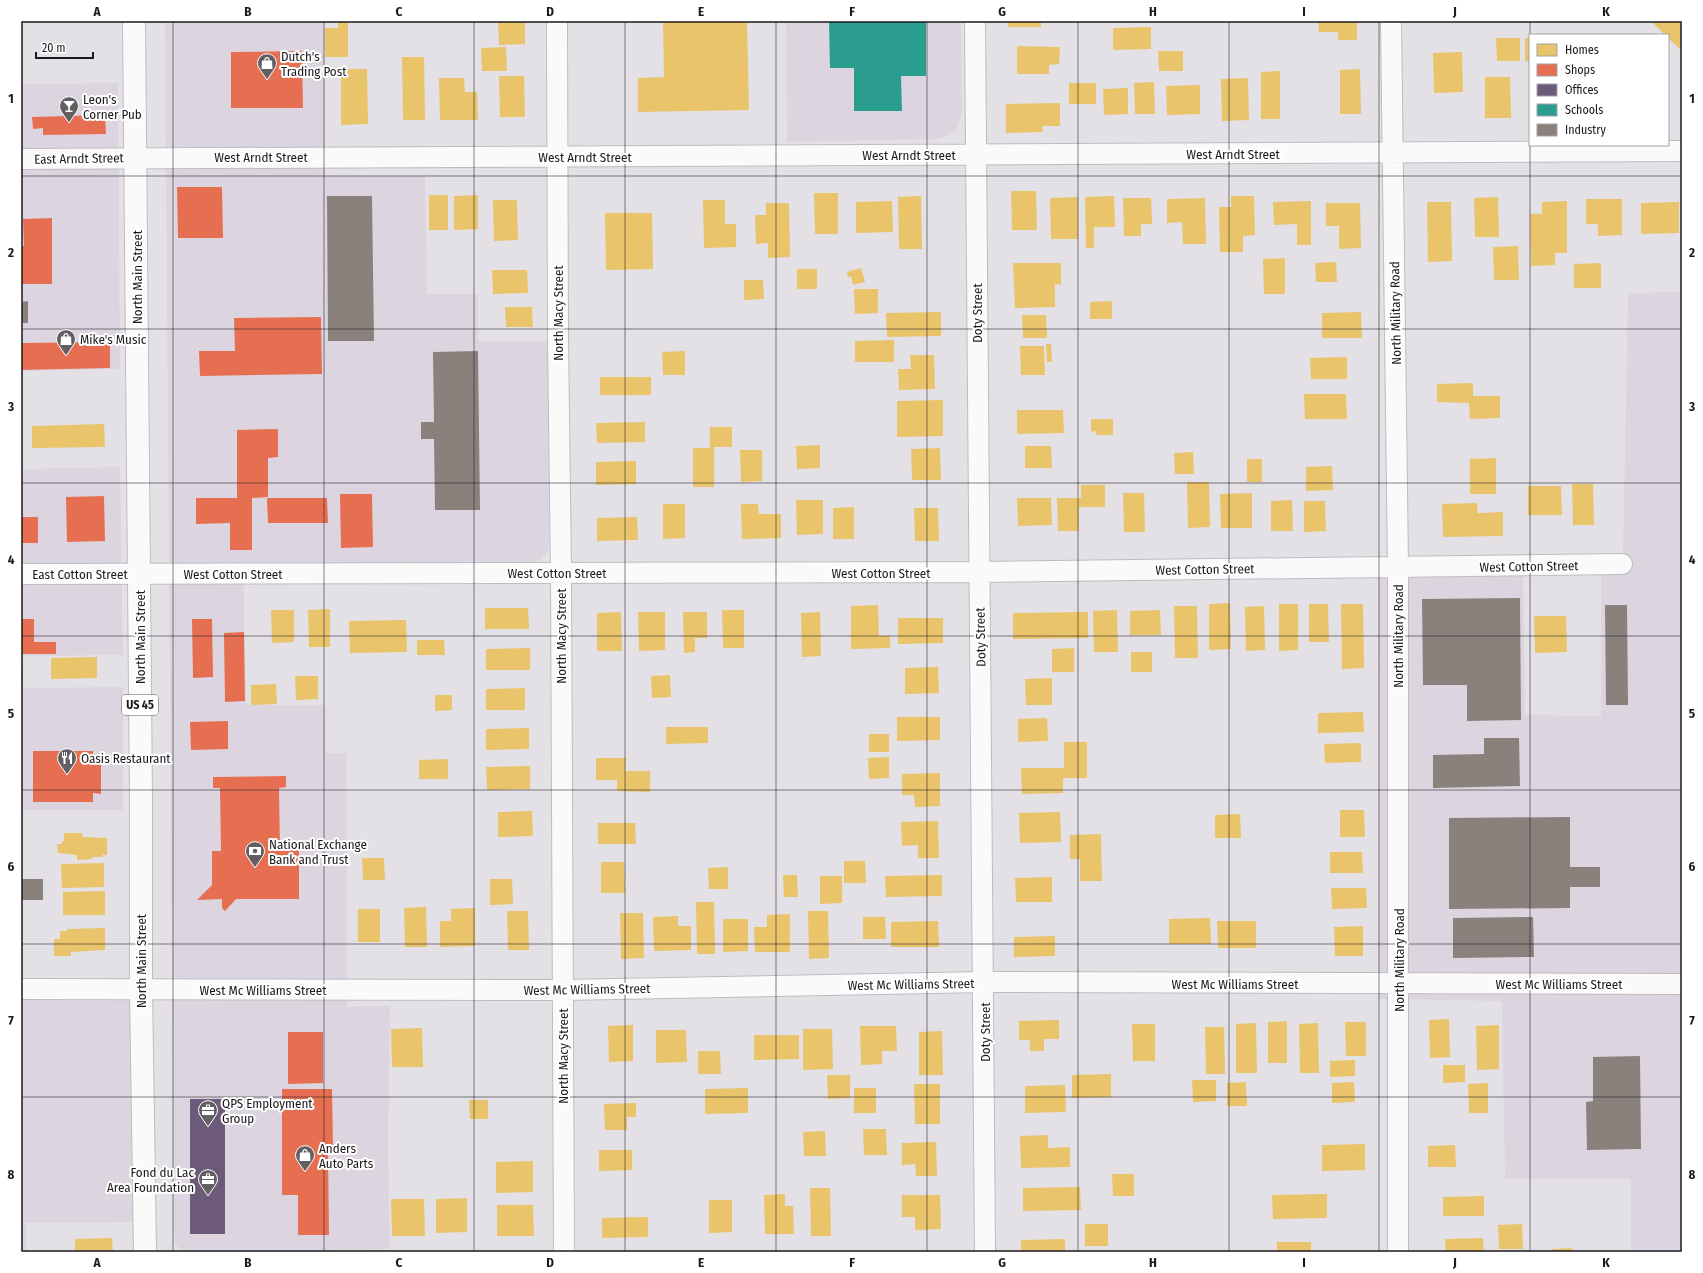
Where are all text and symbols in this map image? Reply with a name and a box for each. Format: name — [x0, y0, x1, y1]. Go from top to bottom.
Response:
text: A — [92, 4, 101, 19]
text: B — [244, 4, 252, 19]
text: C — [396, 4, 403, 19]
text: D — [546, 4, 554, 19]
text: E — [698, 4, 704, 19]
text: F — [849, 4, 855, 19]
text: G — [998, 4, 1006, 19]
text: H — [1149, 4, 1157, 19]
text: I — [1302, 4, 1306, 19]
text: J — [1452, 4, 1457, 19]
text: K — [1602, 4, 1610, 19]
scale bar — [36, 34, 93, 60]
legend — [1529, 34, 1669, 146]
text: 20 m — [42, 41, 66, 55]
text: Homes — [1565, 43, 1599, 57]
place label: Dutch's Trading Post — [281, 49, 347, 79]
shop icon: Dutch's Trading Post — [256, 52, 278, 80]
text: Shops — [1565, 63, 1595, 77]
text: Offices — [1565, 83, 1598, 97]
text: 1 — [8, 91, 14, 106]
text: 1 — [1689, 91, 1695, 106]
place label: Leon's Corner Pub — [83, 92, 142, 122]
bar icon: Leon's Corner Pub — [58, 95, 80, 123]
text: Schools — [1565, 103, 1603, 117]
text: Industry — [1565, 123, 1606, 137]
street label: West Arndt Street — [1186, 147, 1280, 162]
street label: West Arndt Street — [862, 148, 956, 163]
street label: East Arndt Street — [34, 150, 125, 167]
street label: West Arndt Street — [214, 150, 308, 165]
street label: West Arndt Street — [538, 150, 632, 165]
street label: North Main Street — [130, 229, 145, 324]
text: 2 — [7, 245, 14, 260]
text: 2 — [1688, 245, 1695, 260]
street label: North Military Road — [1387, 261, 1404, 365]
street label: North Macy Street — [551, 265, 566, 361]
street label: Doty Street — [970, 283, 985, 343]
shop icon: Mike's Music — [55, 328, 77, 356]
place label: Mike's Music — [80, 332, 147, 347]
text: 3 — [7, 399, 14, 414]
text: 3 — [1688, 399, 1695, 414]
text: 4 — [8, 552, 15, 567]
text: 4 — [1689, 552, 1696, 567]
street label: West Cotton Street — [1479, 558, 1579, 575]
street label: West Cotton Street — [1155, 561, 1255, 578]
street label: West Cotton Street — [507, 566, 607, 581]
street label: West Cotton Street — [831, 566, 931, 581]
street label: East Cotton Street — [32, 567, 128, 582]
street label: West Cotton Street — [183, 567, 283, 582]
street label: North Military Road — [1391, 584, 1406, 688]
street label: North Macy Street — [554, 588, 569, 684]
street label: North Main Street — [133, 589, 148, 684]
street label: Doty Street — [972, 606, 989, 667]
road number: US 45 — [122, 695, 158, 715]
text: 5 — [8, 706, 14, 721]
text: 5 — [1689, 706, 1695, 721]
restaurant icon: Oasis Restaurant — [56, 747, 78, 775]
place label: Oasis Restaurant — [81, 751, 171, 766]
place label: National Exchange Bank and Trust — [269, 837, 367, 867]
bank icon: National Exchange Bank and Trust — [244, 840, 266, 868]
text: 6 — [8, 859, 15, 874]
text: 6 — [1689, 859, 1696, 874]
street label: North Military Road — [1392, 908, 1407, 1012]
street label: North Main Street — [134, 913, 149, 1008]
street label: West Mc Williams Street — [847, 976, 975, 993]
street label: West Mc Williams Street — [1172, 977, 1299, 992]
street label: West Mc Williams Street — [1496, 977, 1623, 992]
street label: West Mc Williams Street — [523, 981, 651, 998]
street label: West Mc Williams Street — [200, 983, 327, 998]
street label: Doty Street — [978, 1002, 993, 1062]
street label: North Macy Street — [556, 1008, 571, 1104]
text: 7 — [8, 1013, 14, 1028]
text: 7 — [1689, 1013, 1695, 1028]
place label: QPS Employment Group — [222, 1096, 313, 1126]
office icon: QPS Employment Group — [197, 1099, 219, 1127]
place label: Anders Auto Parts — [319, 1141, 374, 1171]
shop icon: Anders Auto Parts — [294, 1144, 316, 1172]
place label: Fond du Lac Area Foundation — [107, 1165, 194, 1195]
text: 8 — [8, 1167, 15, 1182]
text: 8 — [1689, 1167, 1696, 1182]
office icon: Fond du Lac Area Foundation — [197, 1168, 219, 1196]
text: A — [92, 1255, 101, 1270]
text: B — [244, 1255, 252, 1270]
text: C — [396, 1255, 403, 1270]
text: D — [546, 1255, 554, 1270]
text: E — [698, 1255, 704, 1270]
text: F — [849, 1255, 855, 1270]
text: G — [998, 1255, 1006, 1270]
text: H — [1149, 1255, 1157, 1270]
text: I — [1302, 1255, 1306, 1270]
text: J — [1452, 1255, 1457, 1270]
text: K — [1602, 1255, 1610, 1270]

